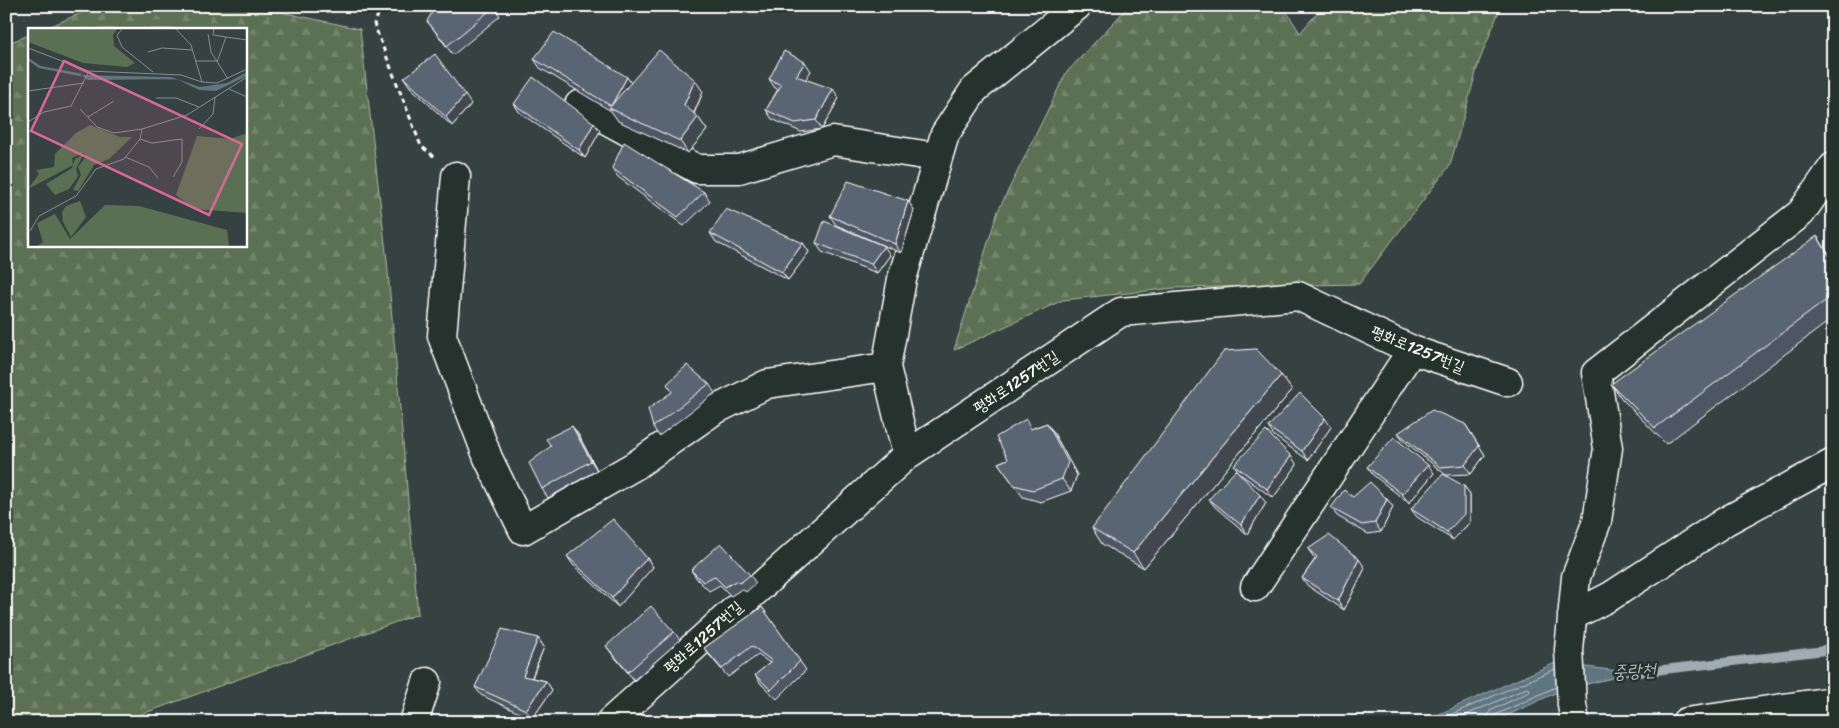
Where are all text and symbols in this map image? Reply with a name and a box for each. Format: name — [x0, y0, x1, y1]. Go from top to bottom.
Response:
inset map — [28, 28, 246, 246]
street label: 평화로1257번길 — [1366, 317, 1470, 381]
street label: 평화로1257번길 — [967, 342, 1065, 422]
street label: 평화로1257번길 — [656, 593, 750, 681]
water label: 중랑천 — [1611, 654, 1658, 688]

